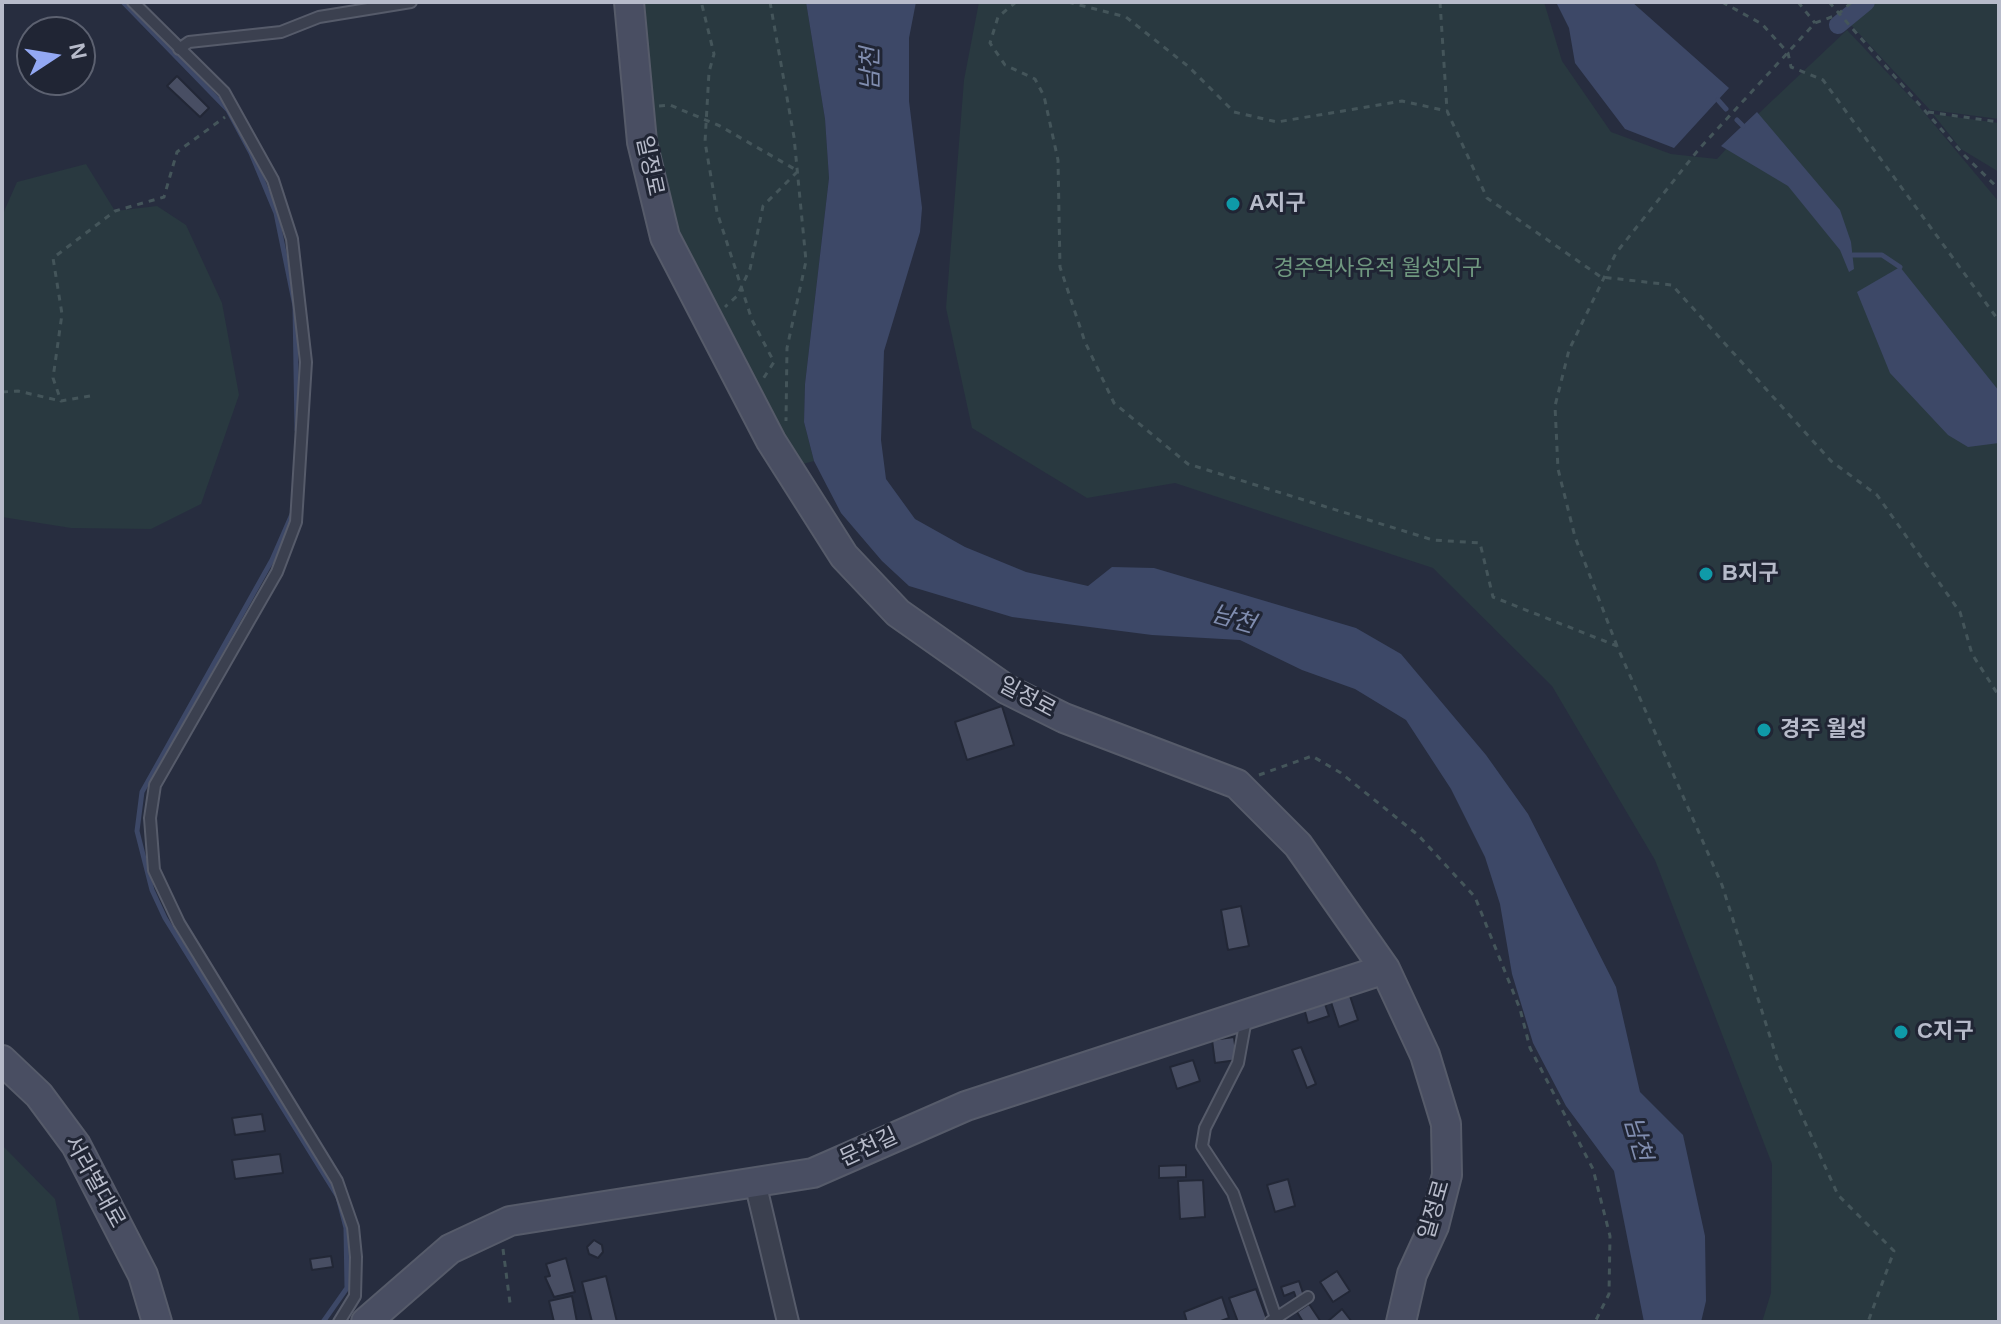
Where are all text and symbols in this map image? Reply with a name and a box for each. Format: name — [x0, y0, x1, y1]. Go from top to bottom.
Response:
north arrow — [16, 16, 96, 96]
text: N — [64, 41, 92, 62]
water label: 남천 — [857, 47, 885, 91]
street label: 일정로 — [630, 134, 668, 198]
place label: A지구 — [1249, 191, 1305, 217]
marker: A지구 — [1224, 195, 1242, 213]
park label: 경주역사유적 월성지구 — [1274, 256, 1482, 282]
place label: B지구 — [1722, 561, 1778, 587]
marker: B지구 — [1697, 565, 1715, 583]
water label: 남천 — [1208, 600, 1258, 640]
street label: 일정로 — [994, 672, 1060, 724]
place label: 경주 월성 — [1780, 717, 1867, 743]
marker: 경주 월성 — [1755, 721, 1773, 739]
place label: C지구 — [1917, 1019, 1973, 1045]
marker: C지구 — [1892, 1023, 1910, 1041]
water label: 남천 — [1617, 1114, 1657, 1164]
street label: 문천길 — [836, 1123, 902, 1173]
street label: 서라벌대로 — [58, 1131, 130, 1233]
street label: 일정로 — [1414, 1177, 1456, 1243]

